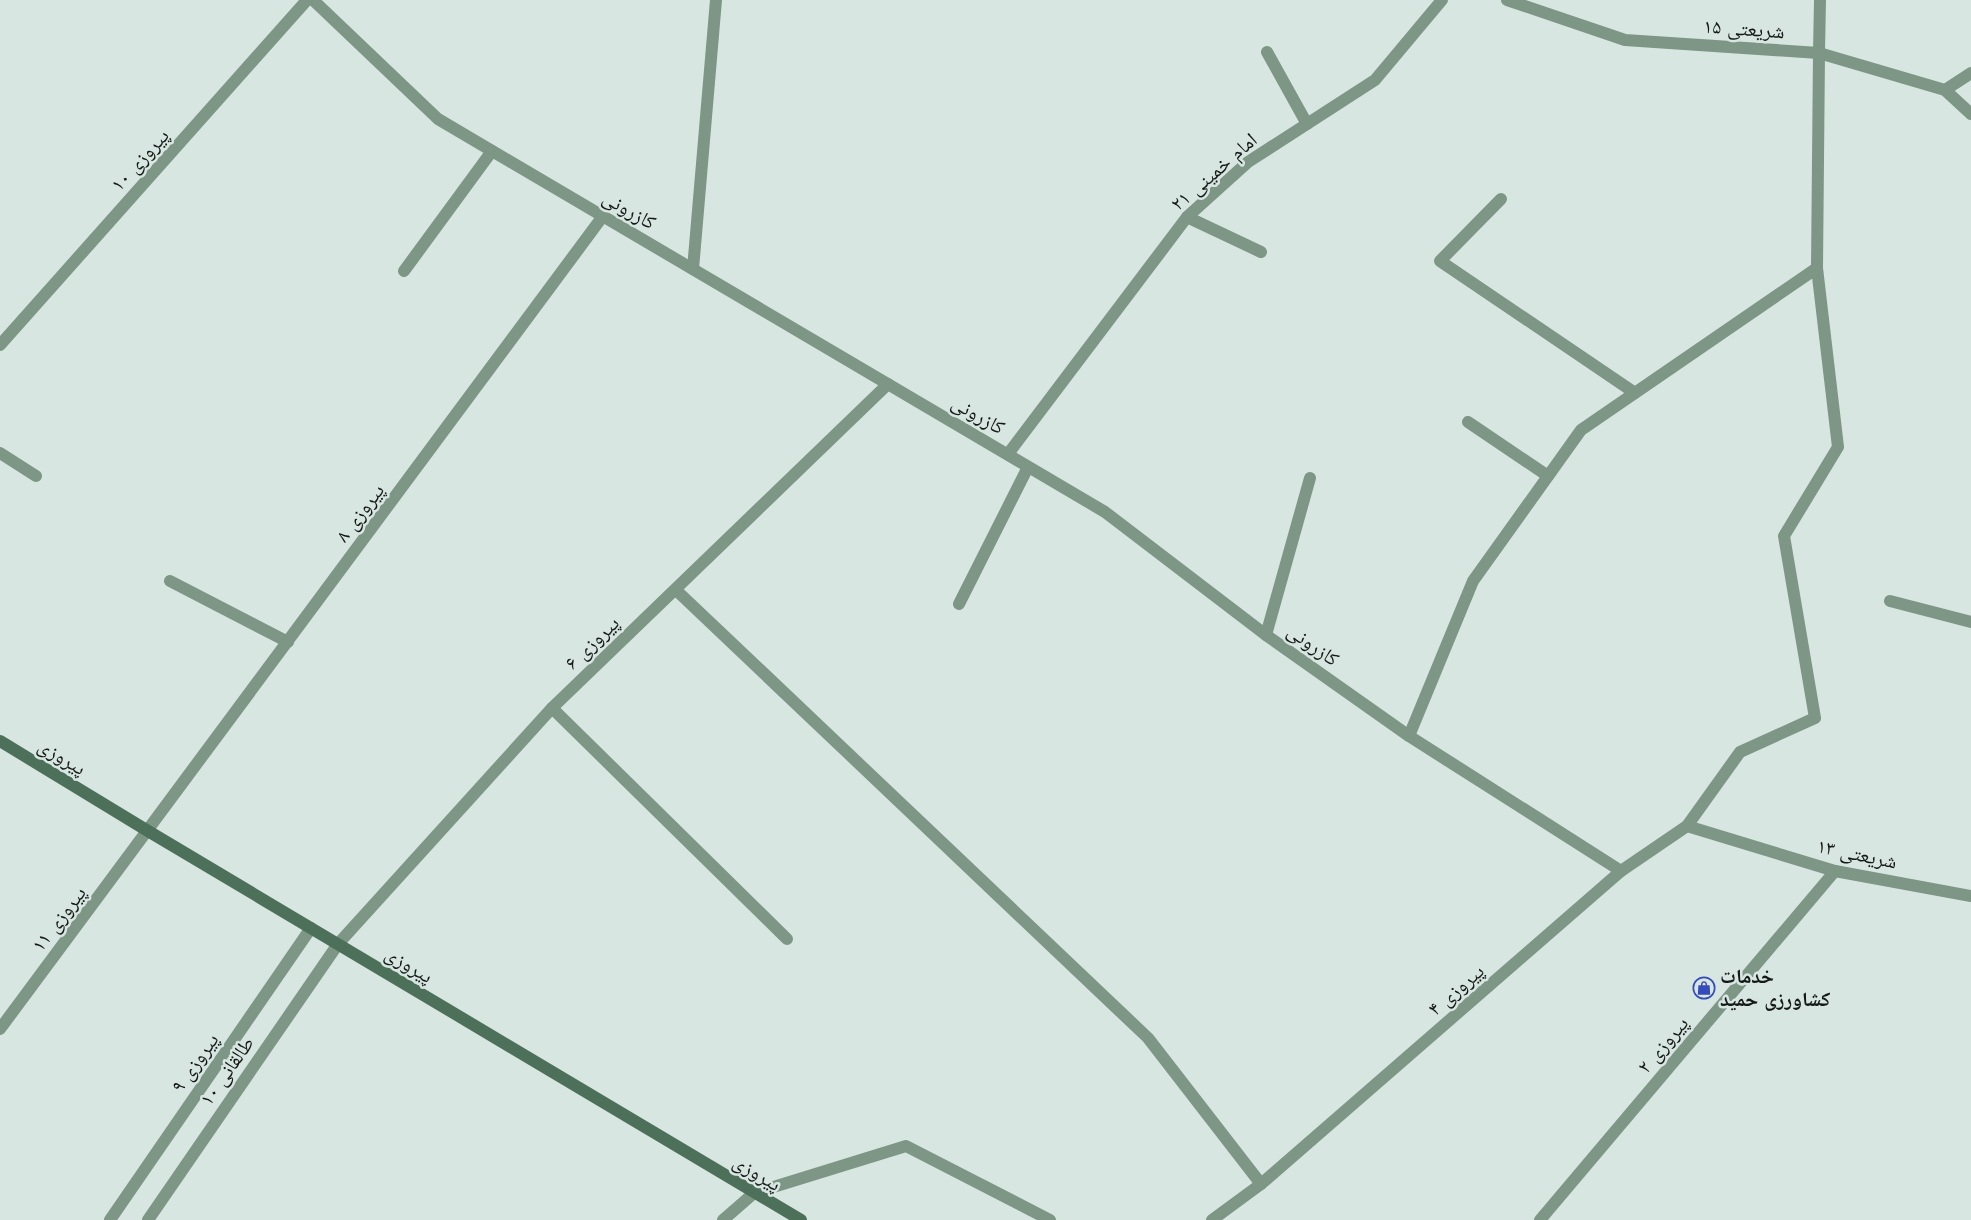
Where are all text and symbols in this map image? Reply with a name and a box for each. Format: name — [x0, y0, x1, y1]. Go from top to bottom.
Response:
street label: شریعتی ۱۵ — [1702, 12, 1786, 46]
street label: پیروزی ۱۰ — [104, 122, 176, 198]
street label: امام خمینی ۲۱ — [1164, 126, 1264, 218]
street label: کازرونی — [597, 183, 661, 237]
street label: کازرونی — [946, 388, 1010, 442]
street label: پیروزی ۸ — [328, 478, 392, 548]
street label: پیروزی ۶ — [558, 609, 626, 677]
street label: کازرونی — [1281, 617, 1345, 673]
street label: پیروزی — [32, 731, 92, 783]
street label: شریعتی ۱۳ — [1814, 831, 1900, 877]
street label: پیروزی ۱۱ — [25, 880, 93, 958]
street label: پیروزی — [379, 939, 439, 991]
street label: پیروزی ۴ — [1421, 957, 1491, 1023]
place label: خدمات کشاورزی حمید — [1720, 962, 1831, 1014]
shop icon: خدمات کشاورزی حمید — [1692, 976, 1716, 1000]
street label: پیروزی ۲ — [1630, 1010, 1696, 1080]
street label: پیروزی ۹ — [164, 1027, 226, 1099]
street label: طالقانی ۱۰ — [193, 1031, 261, 1111]
street label: پیروزی — [727, 1147, 787, 1199]

